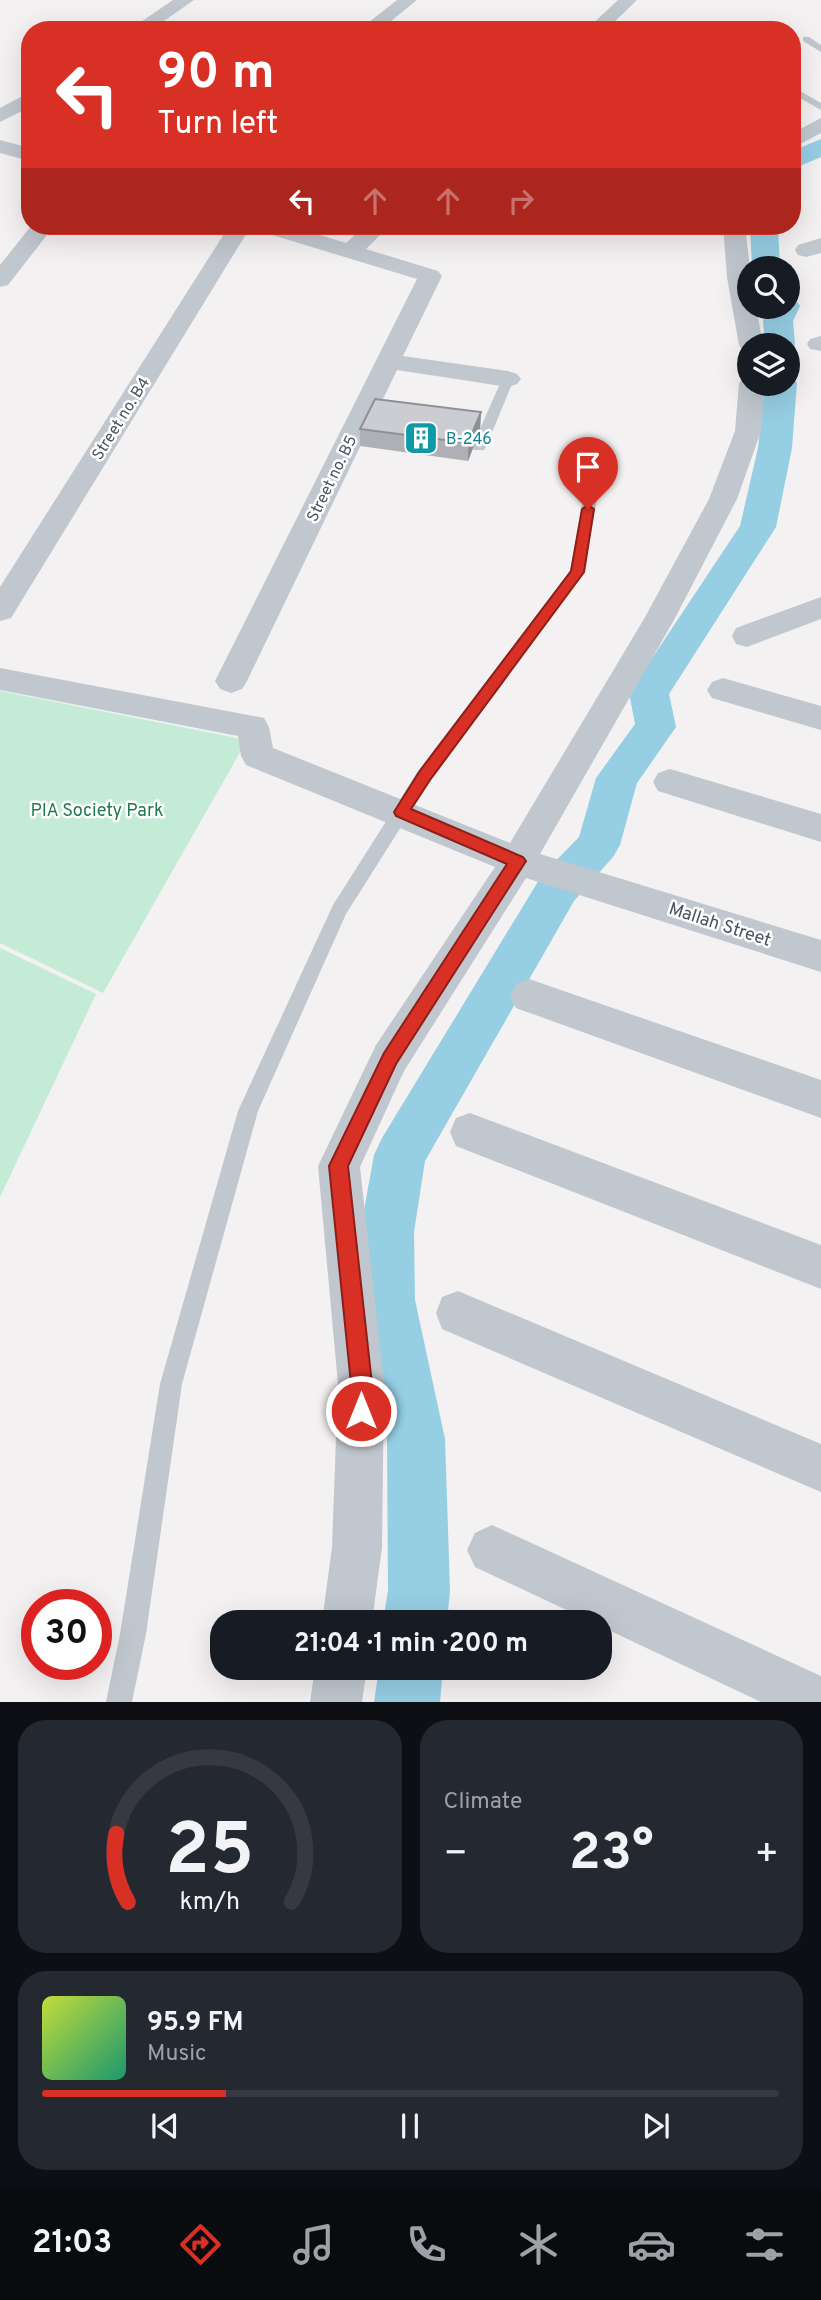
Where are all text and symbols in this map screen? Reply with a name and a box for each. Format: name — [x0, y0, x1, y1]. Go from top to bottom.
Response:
text: 90 m — [157, 44, 275, 106]
icon: left — [42, 49, 133, 140]
text: Turn left — [157, 105, 278, 145]
icon: left — [283, 182, 321, 220]
icon: ahead — [356, 182, 394, 220]
icon: ahead — [429, 182, 467, 220]
icon: right — [502, 182, 540, 220]
map controls — [737, 256, 800, 396]
button: search — [737, 256, 800, 319]
button: layers — [737, 333, 800, 396]
street label: Street no. B4 — [88, 374, 155, 464]
building icon: B-246 — [402, 419, 440, 457]
place label: B-246 — [446, 430, 492, 450]
street label: Street no. B5 — [303, 432, 362, 525]
pin — [558, 437, 618, 509]
icon: arrive — [569, 448, 607, 486]
park label: PIA Society Park — [30, 800, 164, 823]
street label: Mallah Street — [665, 898, 774, 953]
position arrow — [324, 1374, 398, 1448]
speed limit sign: 30 — [21, 1589, 112, 1680]
text: 21:04 · 1 min · 200 m — [294, 1628, 528, 1661]
text: Climate — [444, 1788, 522, 1817]
text: 25 — [165, 1809, 254, 1901]
text: 23° — [569, 1822, 654, 1888]
text: − — [444, 1831, 468, 1880]
text: + — [754, 1831, 779, 1880]
text: km/h — [179, 1887, 240, 1919]
text: 95.9 FM — [147, 2007, 244, 2040]
text: Music — [147, 2040, 207, 2069]
icon: previous — [146, 2107, 184, 2145]
icon: pause — [391, 2107, 429, 2145]
icon: next — [637, 2107, 675, 2145]
icon: directions — [176, 2220, 225, 2269]
icon: music — [289, 2220, 338, 2269]
icon: phone — [402, 2220, 451, 2269]
icon: climate — [514, 2220, 563, 2269]
icon: car — [627, 2220, 676, 2269]
icon: filters — [740, 2220, 789, 2269]
text: 21:03 — [32, 2224, 112, 2264]

